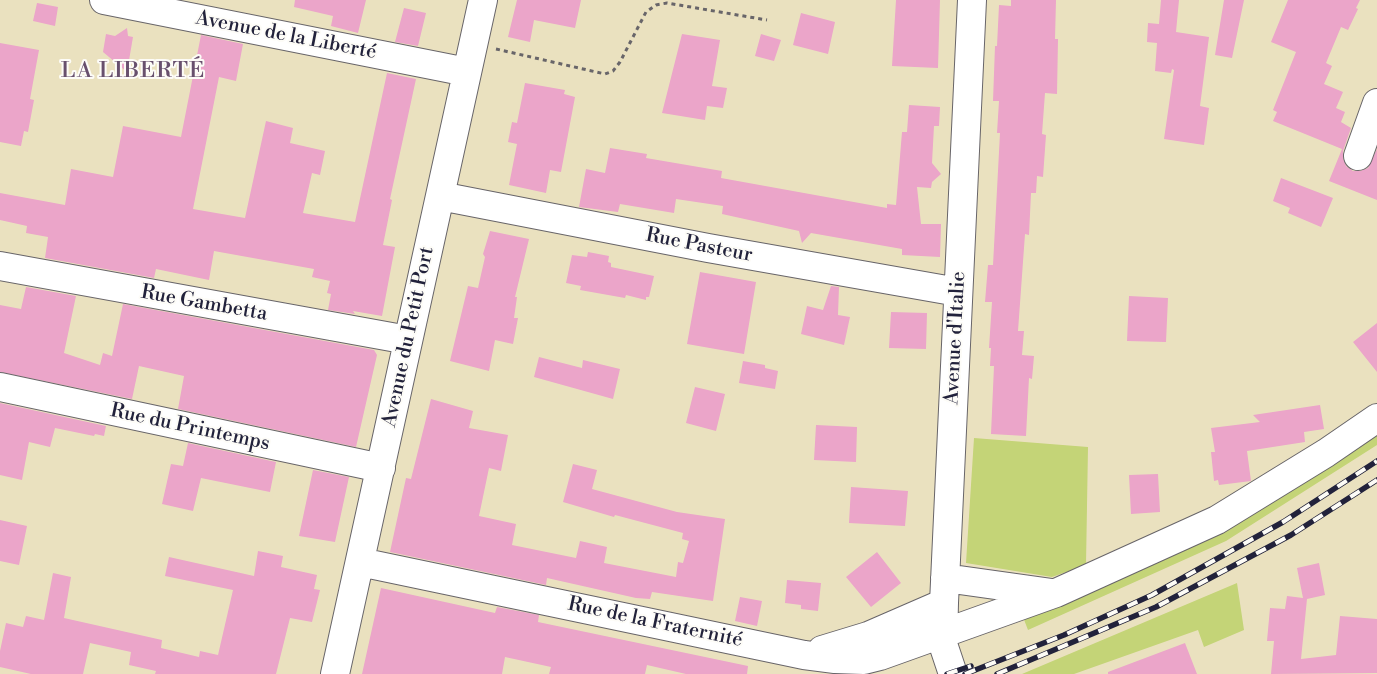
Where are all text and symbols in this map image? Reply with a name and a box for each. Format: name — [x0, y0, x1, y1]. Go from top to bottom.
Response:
street label: Avenue de la Liberté — [194, 7, 378, 65]
district label: LA LIBERTÉ — [60, 59, 206, 85]
street label: Rue Pasteur — [644, 224, 754, 268]
street label: Avenue du Petit Port — [378, 245, 440, 429]
street label: Avenue d'Italie — [941, 271, 971, 405]
street label: Rue Gambetta — [139, 281, 269, 327]
street label: Rue du Printemps — [108, 399, 272, 457]
street label: Rue de la Fraternité — [565, 593, 745, 653]

